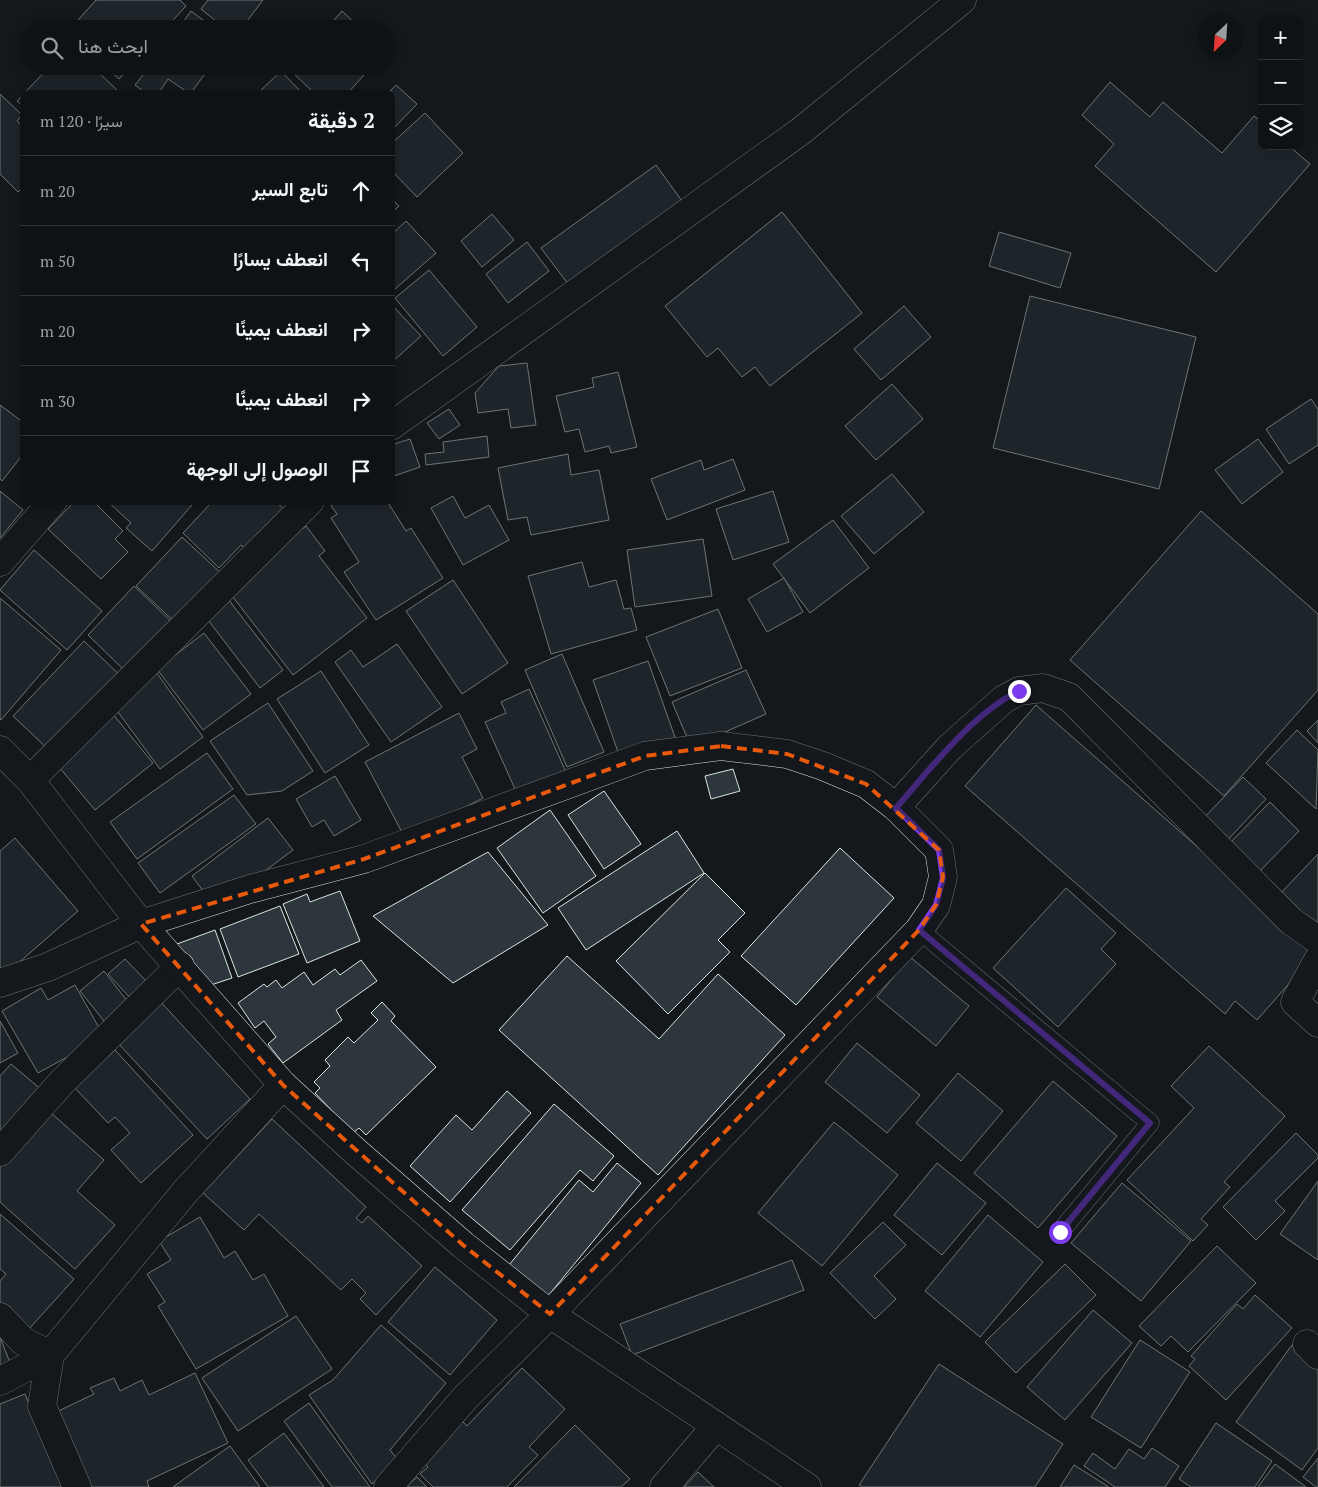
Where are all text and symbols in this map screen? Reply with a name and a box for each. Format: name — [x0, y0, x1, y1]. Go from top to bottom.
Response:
north arrow — [1198, 15, 1243, 60]
map controls — [1258, 15, 1303, 150]
button: + — [1258, 15, 1303, 60]
search box — [20, 20, 395, 75]
text: ابحث هنا — [78, 33, 148, 58]
icon: search — [38, 34, 66, 62]
button: − — [1258, 60, 1303, 105]
button: layers — [1258, 105, 1303, 150]
text: 2 دقيقة — [308, 106, 375, 134]
text: سيرًا · 120 m — [40, 110, 123, 132]
text: تابع السير — [252, 176, 328, 201]
icon: ahead — [347, 177, 375, 205]
text: 20 m — [40, 180, 75, 202]
text: انعطف يسارًا — [233, 246, 328, 271]
icon: left — [347, 247, 375, 275]
text: 50 m — [40, 250, 75, 272]
text: انعطف يمينًا — [235, 316, 328, 341]
icon: right — [347, 317, 375, 345]
text: 20 m — [40, 320, 75, 342]
text: انعطف يمينًا — [235, 386, 328, 411]
icon: right — [347, 387, 375, 415]
text: 30 m — [40, 390, 75, 412]
text: الوصول إلى الوجهة — [186, 456, 328, 481]
icon: arrive — [347, 457, 375, 485]
route end — [1008, 680, 1031, 703]
route start — [1049, 1221, 1072, 1244]

